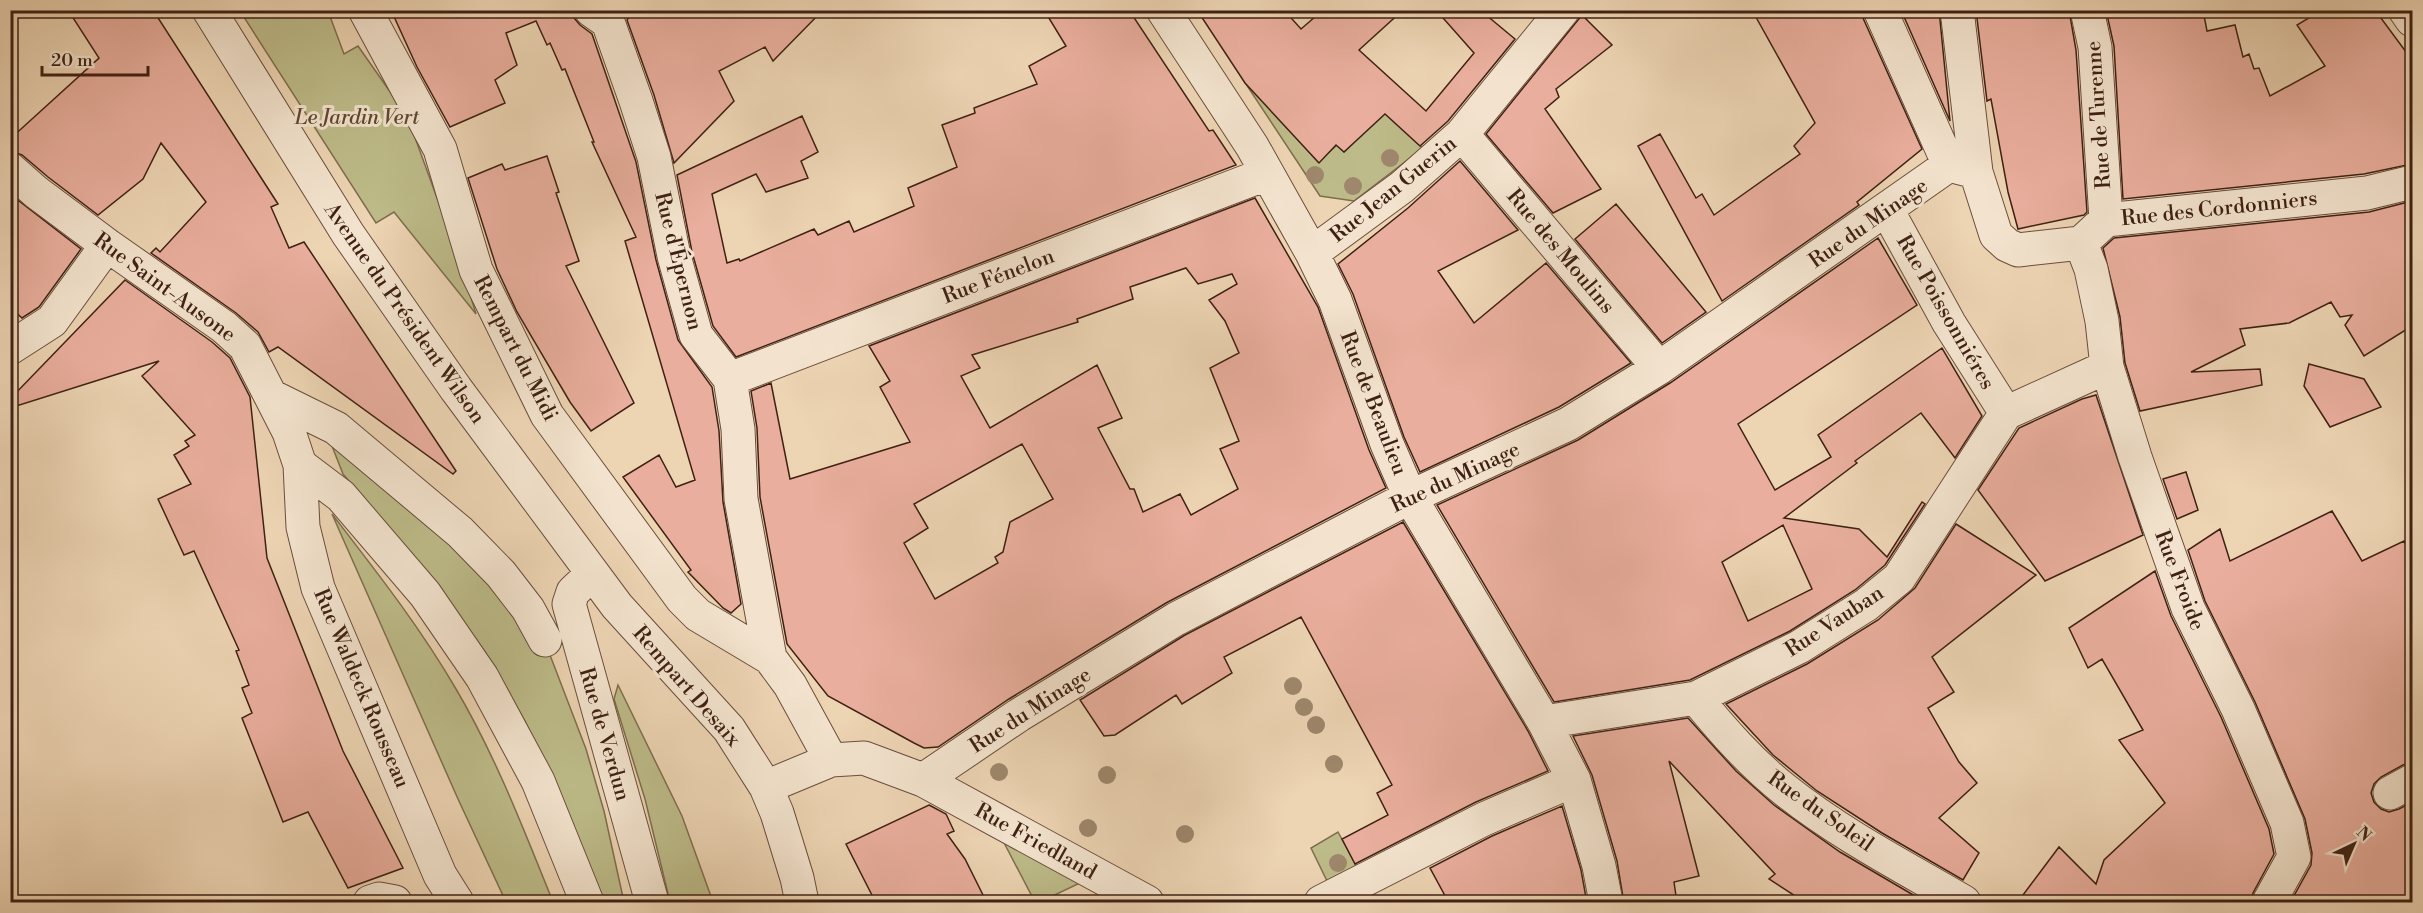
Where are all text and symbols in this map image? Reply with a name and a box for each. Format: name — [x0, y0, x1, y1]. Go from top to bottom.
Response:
scale bar — [42, 39, 148, 77]
street label: Rue de Turenne — [2081, 40, 2117, 190]
text: 20 m — [51, 49, 93, 72]
park label: Le Jardin Vert — [294, 105, 420, 131]
street label: Rue Jean Guerin — [1325, 130, 1463, 249]
street label: Rue du Minage — [1804, 173, 1933, 274]
street label: Rue des Moulins — [1501, 184, 1620, 319]
street label: Rue des Cordonniers — [2120, 186, 2319, 232]
street label: Rue d'Épernon — [648, 189, 710, 334]
street label: Avenue du Président Wilson — [317, 197, 491, 429]
street label: Rue Saint-Ausone — [88, 227, 241, 348]
street label: Rue Poissonniéres — [1890, 230, 2000, 395]
street label: Rue Fénelon — [939, 243, 1059, 310]
street label: Rempart du Midi — [467, 271, 563, 426]
street label: Rue de Beaulieu — [1334, 328, 1412, 479]
street label: Rue du Minage — [1387, 437, 1524, 519]
street label: Rue Froide — [2148, 527, 2210, 634]
street label: Rue Vauban — [1780, 580, 1889, 663]
street label: Rue Waldeck Rousseau — [307, 585, 415, 792]
street label: Rempart Desaix — [627, 621, 746, 753]
street label: Rue du Minage — [965, 662, 1096, 760]
street label: Rue de Verdun — [573, 665, 636, 804]
street label: Rue du Soleil — [1762, 766, 1878, 858]
street label: Rue Friedland — [970, 798, 1101, 886]
north arrow — [2324, 814, 2384, 874]
text: N — [2352, 822, 2375, 846]

